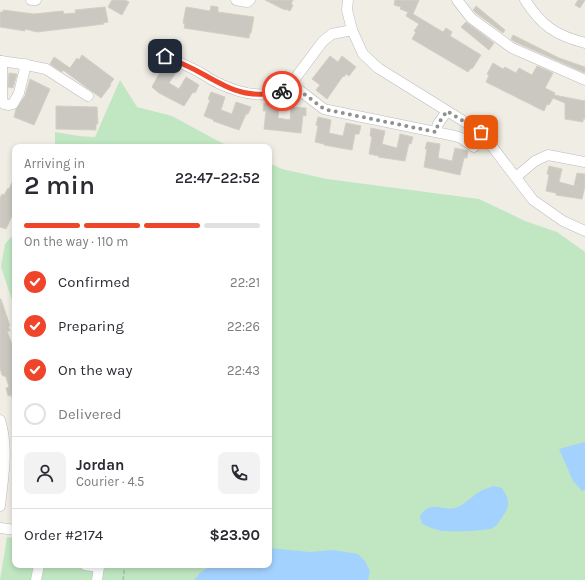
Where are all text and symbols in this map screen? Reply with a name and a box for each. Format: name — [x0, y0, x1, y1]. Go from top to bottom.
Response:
pin — [148, 39, 182, 73]
icon: home — [154, 45, 176, 67]
courier — [262, 71, 302, 111]
icon: bike — [271, 80, 293, 102]
pin — [464, 115, 498, 149]
icon: bag — [470, 121, 492, 143]
text: Arriving in — [24, 156, 85, 171]
text: 22:47–22:52 — [175, 169, 260, 187]
text: 2 min — [24, 170, 95, 201]
text: On the way · 110 m — [24, 234, 129, 249]
icon: check — [24, 271, 46, 293]
text: Confirmed — [58, 273, 130, 291]
text: 22:21 — [230, 275, 260, 290]
icon: check — [24, 315, 46, 337]
text: Preparing — [58, 317, 124, 335]
text: 22:26 — [227, 319, 260, 334]
icon: check — [24, 359, 46, 381]
text: On the way — [58, 361, 132, 379]
text: 22:43 — [227, 363, 260, 378]
text: Delivered — [58, 405, 122, 423]
button: person — [24, 452, 66, 494]
button: phone — [218, 452, 260, 494]
text: Jordan — [76, 456, 124, 474]
text: Courier · 4.5 — [76, 474, 144, 489]
text: Order #2174 — [24, 526, 103, 544]
text: $23.90 — [209, 526, 260, 544]

